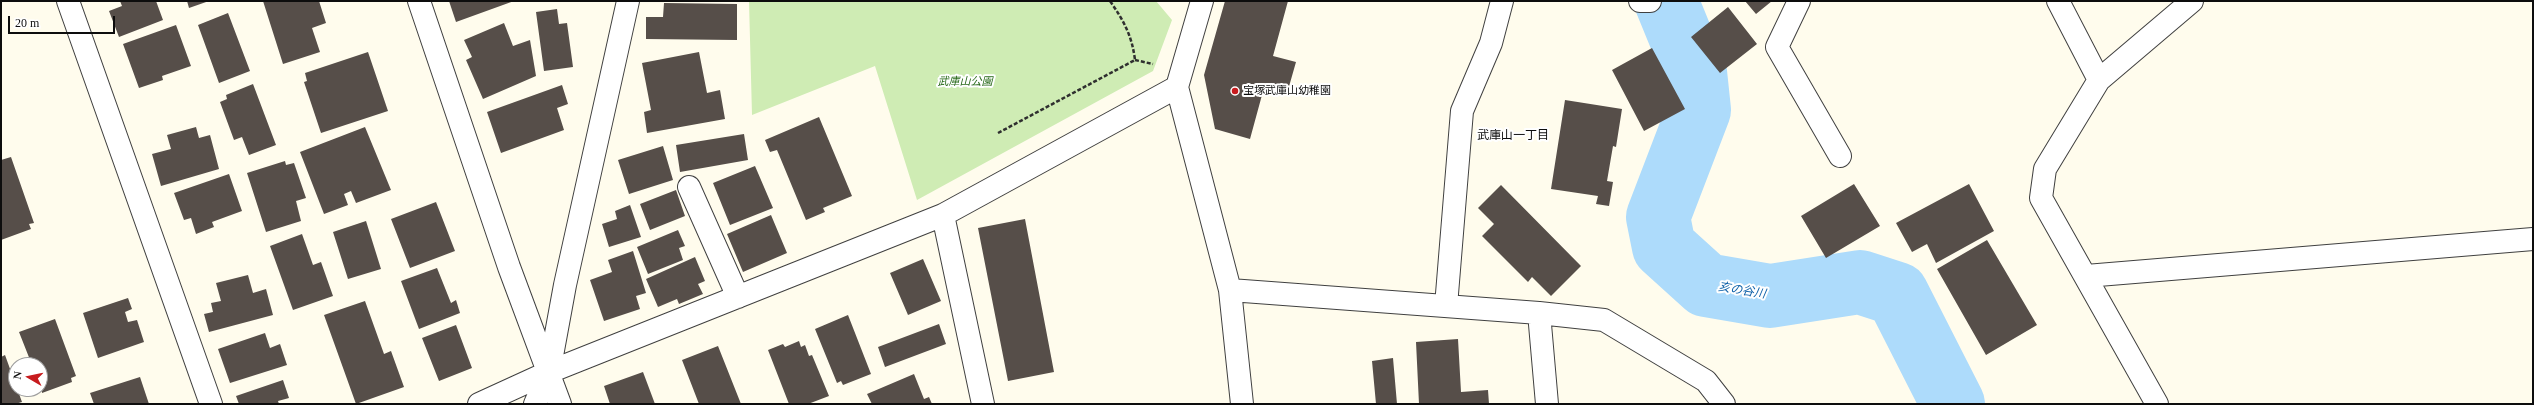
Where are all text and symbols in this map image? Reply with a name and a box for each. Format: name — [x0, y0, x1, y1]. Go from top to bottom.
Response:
scale bar — [10, 8, 117, 34]
text: 20 m — [15, 16, 39, 30]
park label: 武庫山公園 — [938, 75, 992, 89]
place label: 宝塚武庫山幼稚園 — [1243, 84, 1331, 98]
marker: 宝塚武庫山幼稚園 — [1230, 86, 1240, 96]
district label: 武庫山一丁目 — [1477, 129, 1549, 143]
water label: 亥の谷川 — [1717, 280, 1767, 302]
north arrow — [8, 357, 48, 397]
text: N — [11, 370, 24, 380]

